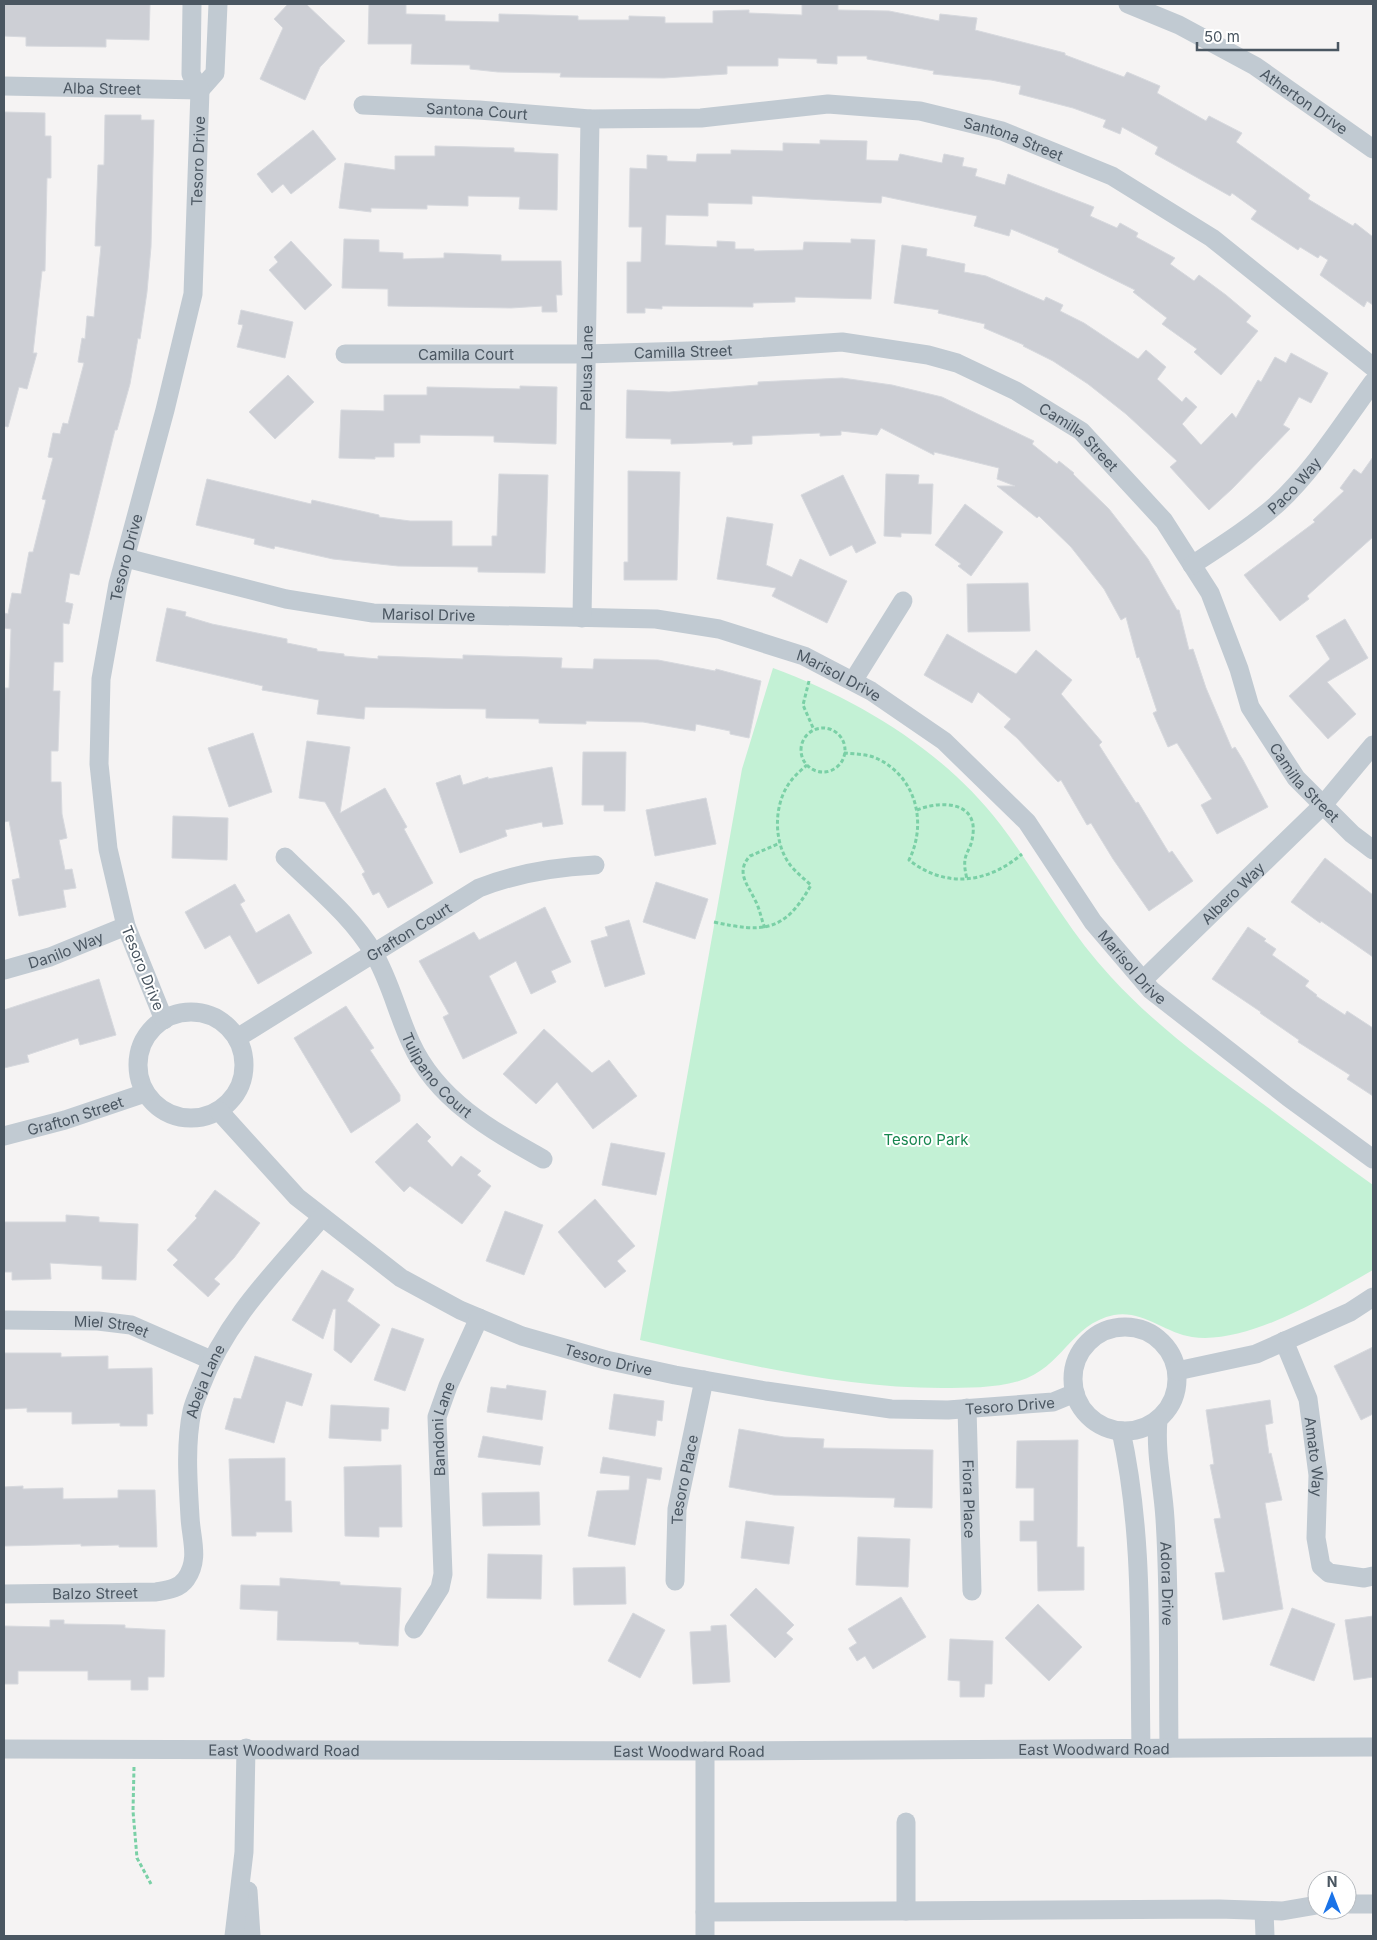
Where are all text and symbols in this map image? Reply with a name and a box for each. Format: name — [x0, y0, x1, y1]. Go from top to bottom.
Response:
scale bar — [1197, 20, 1338, 52]
text: 50 m — [1204, 27, 1240, 46]
street label: Atherton Drive — [1257, 64, 1352, 138]
street label: Alba Street — [63, 78, 141, 98]
street label: Santona Court — [426, 98, 529, 123]
street label: Santona Street — [962, 112, 1066, 165]
street label: Tesoro Drive — [187, 116, 209, 206]
street label: Pelusa Lane — [576, 325, 596, 411]
street label: Camilla Street — [633, 340, 733, 362]
street label: Camilla Court — [418, 345, 514, 364]
street label: Camilla Street — [1036, 398, 1123, 475]
street label: Paco Way — [1263, 453, 1325, 518]
street label: Tesoro Drive — [106, 511, 146, 603]
street label: Marisol Drive — [382, 604, 476, 625]
street label: Marisol Drive — [794, 645, 885, 705]
street label: Camilla Street — [1266, 739, 1344, 826]
street label: Albero Way — [1197, 857, 1269, 928]
street label: Grafton Court — [363, 898, 455, 965]
street label: Tesoro Drive — [117, 923, 169, 1013]
street label: Marisol Drive — [1094, 926, 1170, 1008]
street label: Danilo Way — [26, 927, 107, 972]
street label: Tulipano Court — [398, 1029, 476, 1122]
street label: Grafton Street — [25, 1092, 126, 1139]
park label: Tesoro Park — [884, 1130, 969, 1149]
street label: Miel Street — [74, 1311, 152, 1341]
street label: Tesoro Drive — [562, 1339, 654, 1379]
street label: Abeja Lane — [181, 1341, 229, 1420]
street label: Bandoni Lane — [428, 1378, 458, 1477]
street label: Tesoro Drive — [964, 1392, 1056, 1418]
street label: Amato Way — [1301, 1416, 1328, 1498]
street label: Tesoro Place — [667, 1433, 702, 1525]
street label: Fiora Place — [959, 1459, 980, 1539]
street label: Adora Drive — [1157, 1541, 1178, 1626]
street label: Balzo Street — [52, 1583, 138, 1603]
street label: East Woodward Road — [1018, 1739, 1170, 1759]
street label: East Woodward Road — [208, 1740, 360, 1760]
street label: East Woodward Road — [613, 1741, 765, 1761]
north arrow — [1307, 1870, 1357, 1920]
text: N — [1327, 1873, 1337, 1890]

